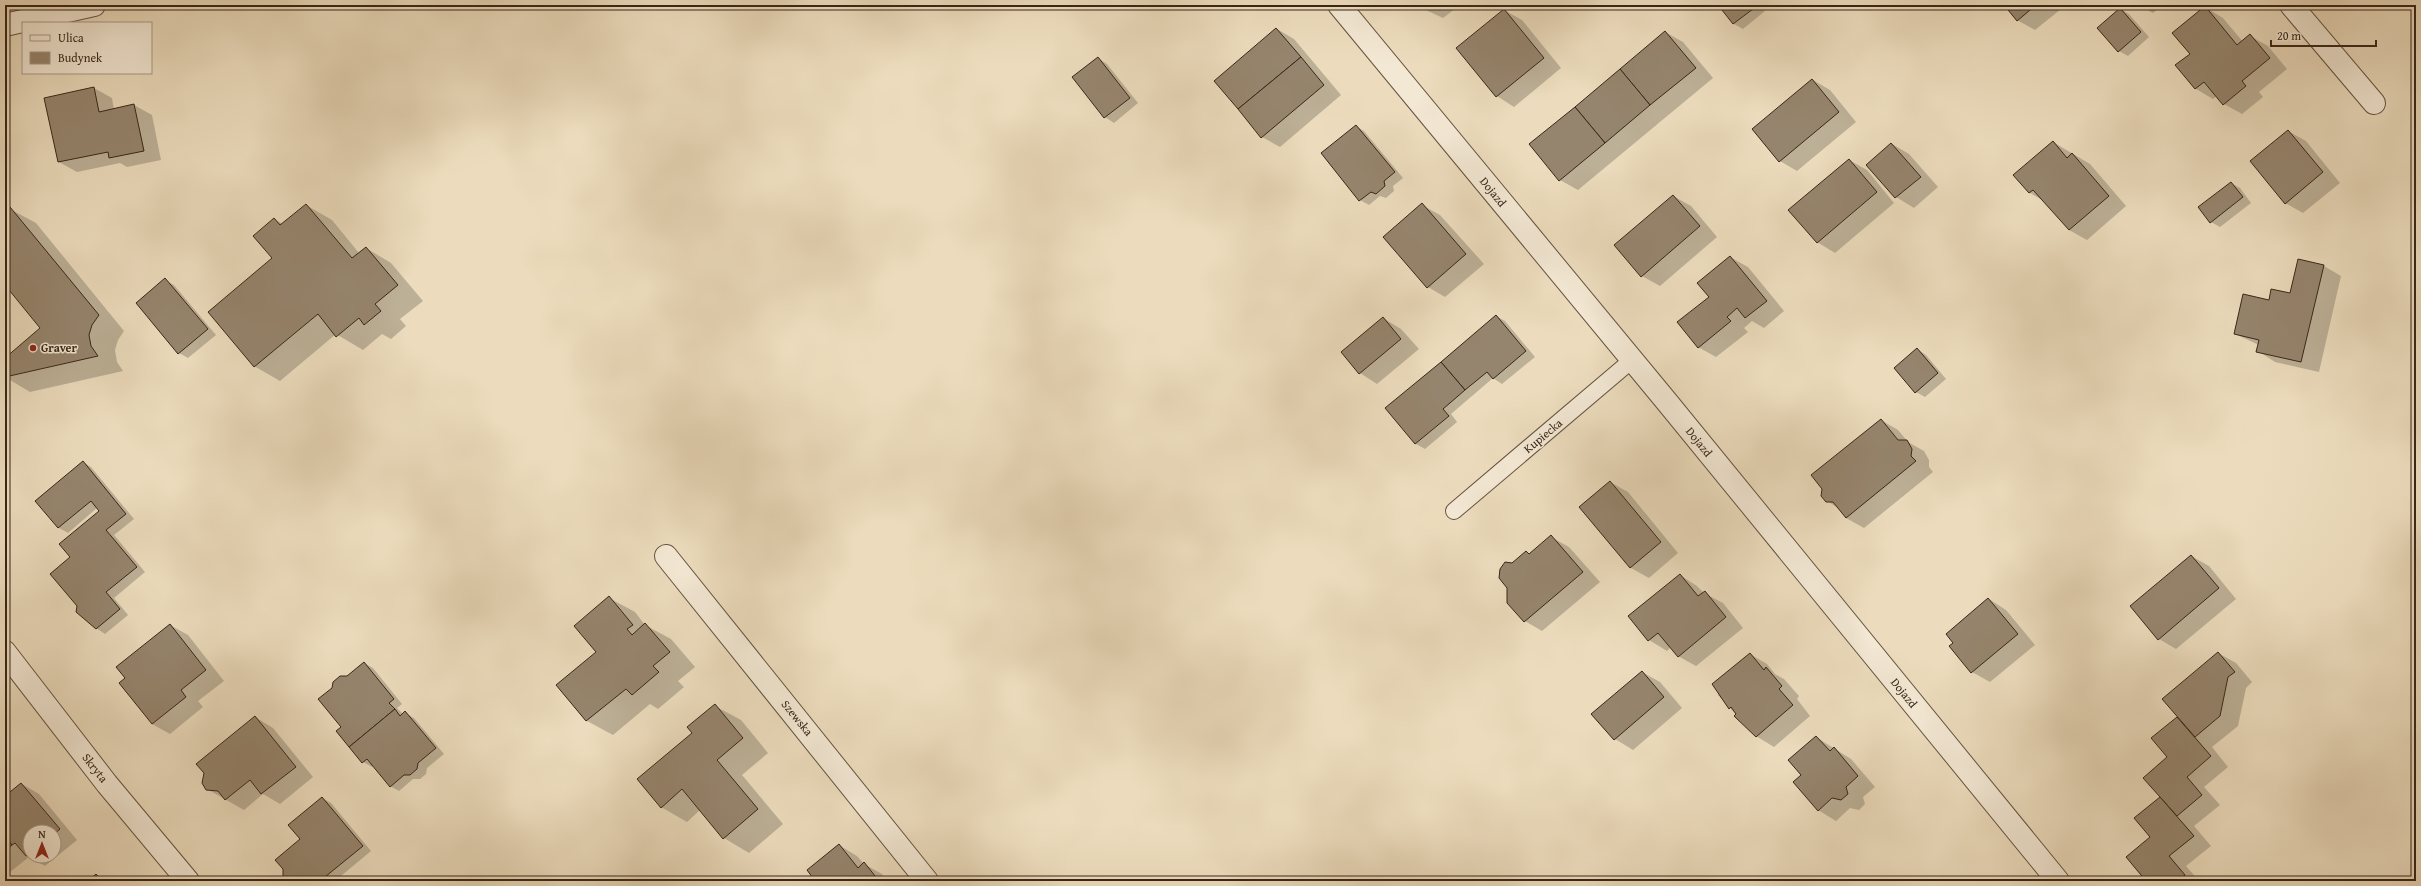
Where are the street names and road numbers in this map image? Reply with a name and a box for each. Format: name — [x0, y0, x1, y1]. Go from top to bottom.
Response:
street label: Dojazd — [1476, 173, 1511, 211]
street label: Kupiecka — [1520, 414, 1566, 457]
street label: Dojazd — [1682, 423, 1717, 461]
street label: Dojazd — [1887, 674, 1922, 712]
street label: Szewska — [778, 696, 817, 740]
street label: Skryta — [79, 750, 112, 786]

